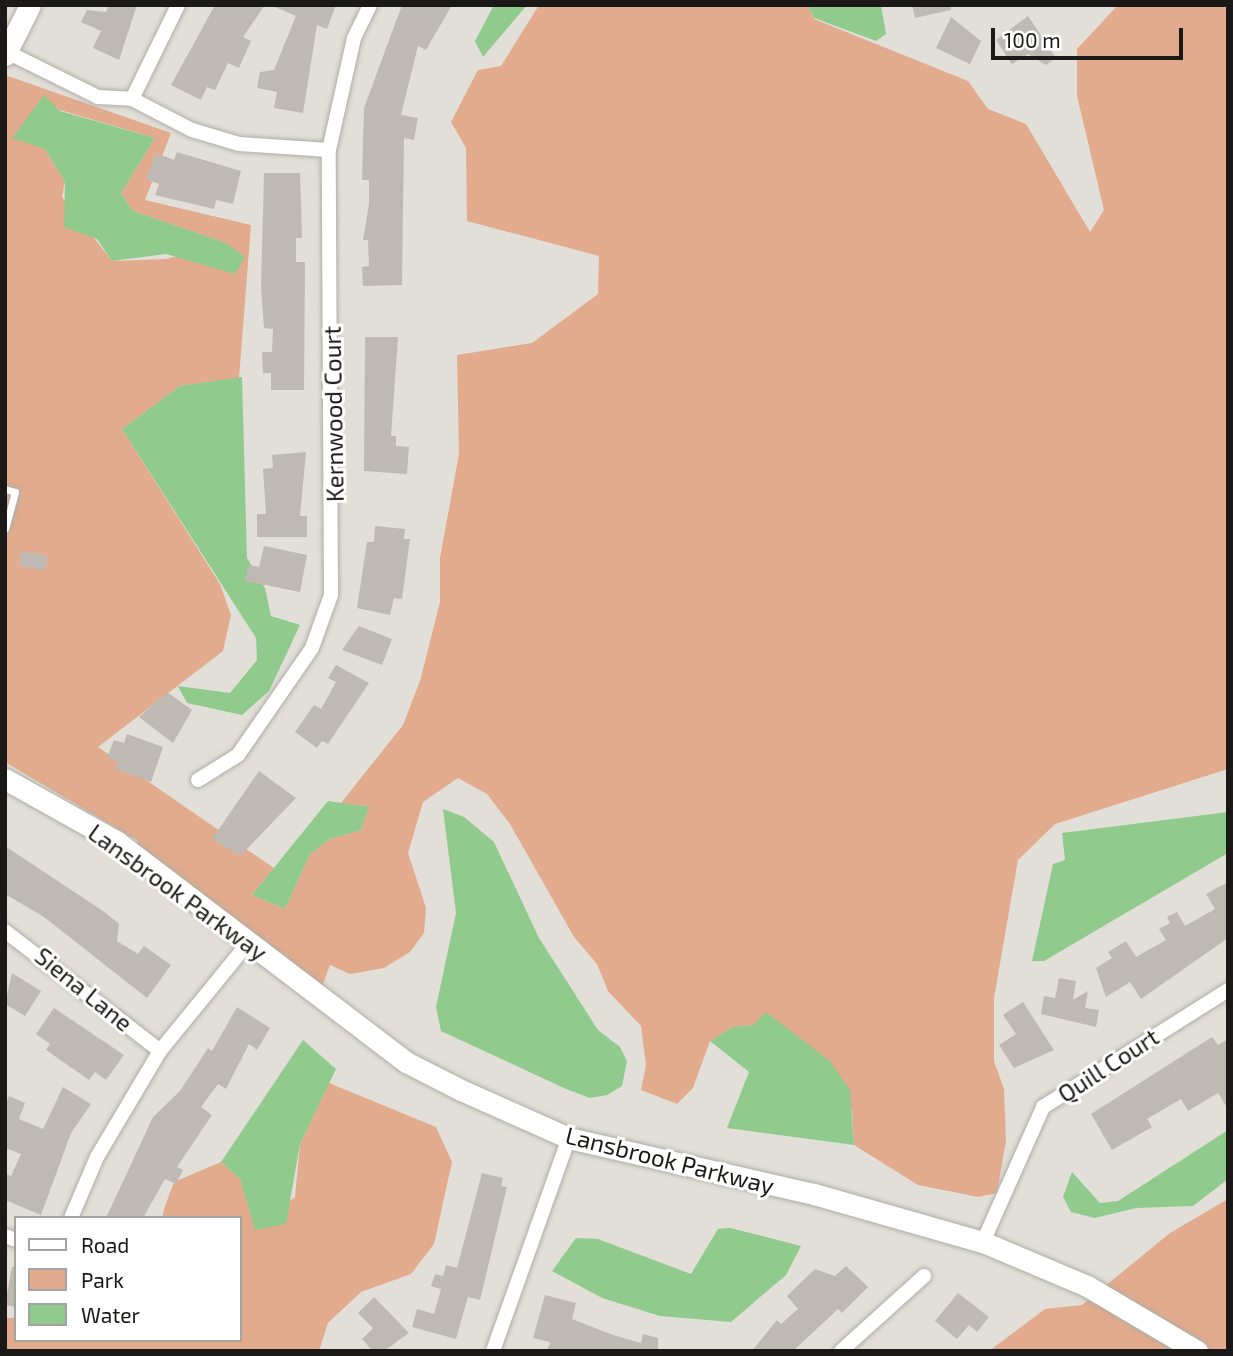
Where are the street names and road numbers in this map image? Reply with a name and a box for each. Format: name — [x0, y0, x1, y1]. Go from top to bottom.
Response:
street label: Kernwood Court — [317, 326, 349, 502]
street label: Lansbrook Parkway — [83, 817, 273, 967]
street label: Siena Lane — [29, 941, 139, 1037]
street label: Quill Court — [1052, 1022, 1164, 1108]
street label: Lansbrook Parkway — [563, 1120, 777, 1200]

